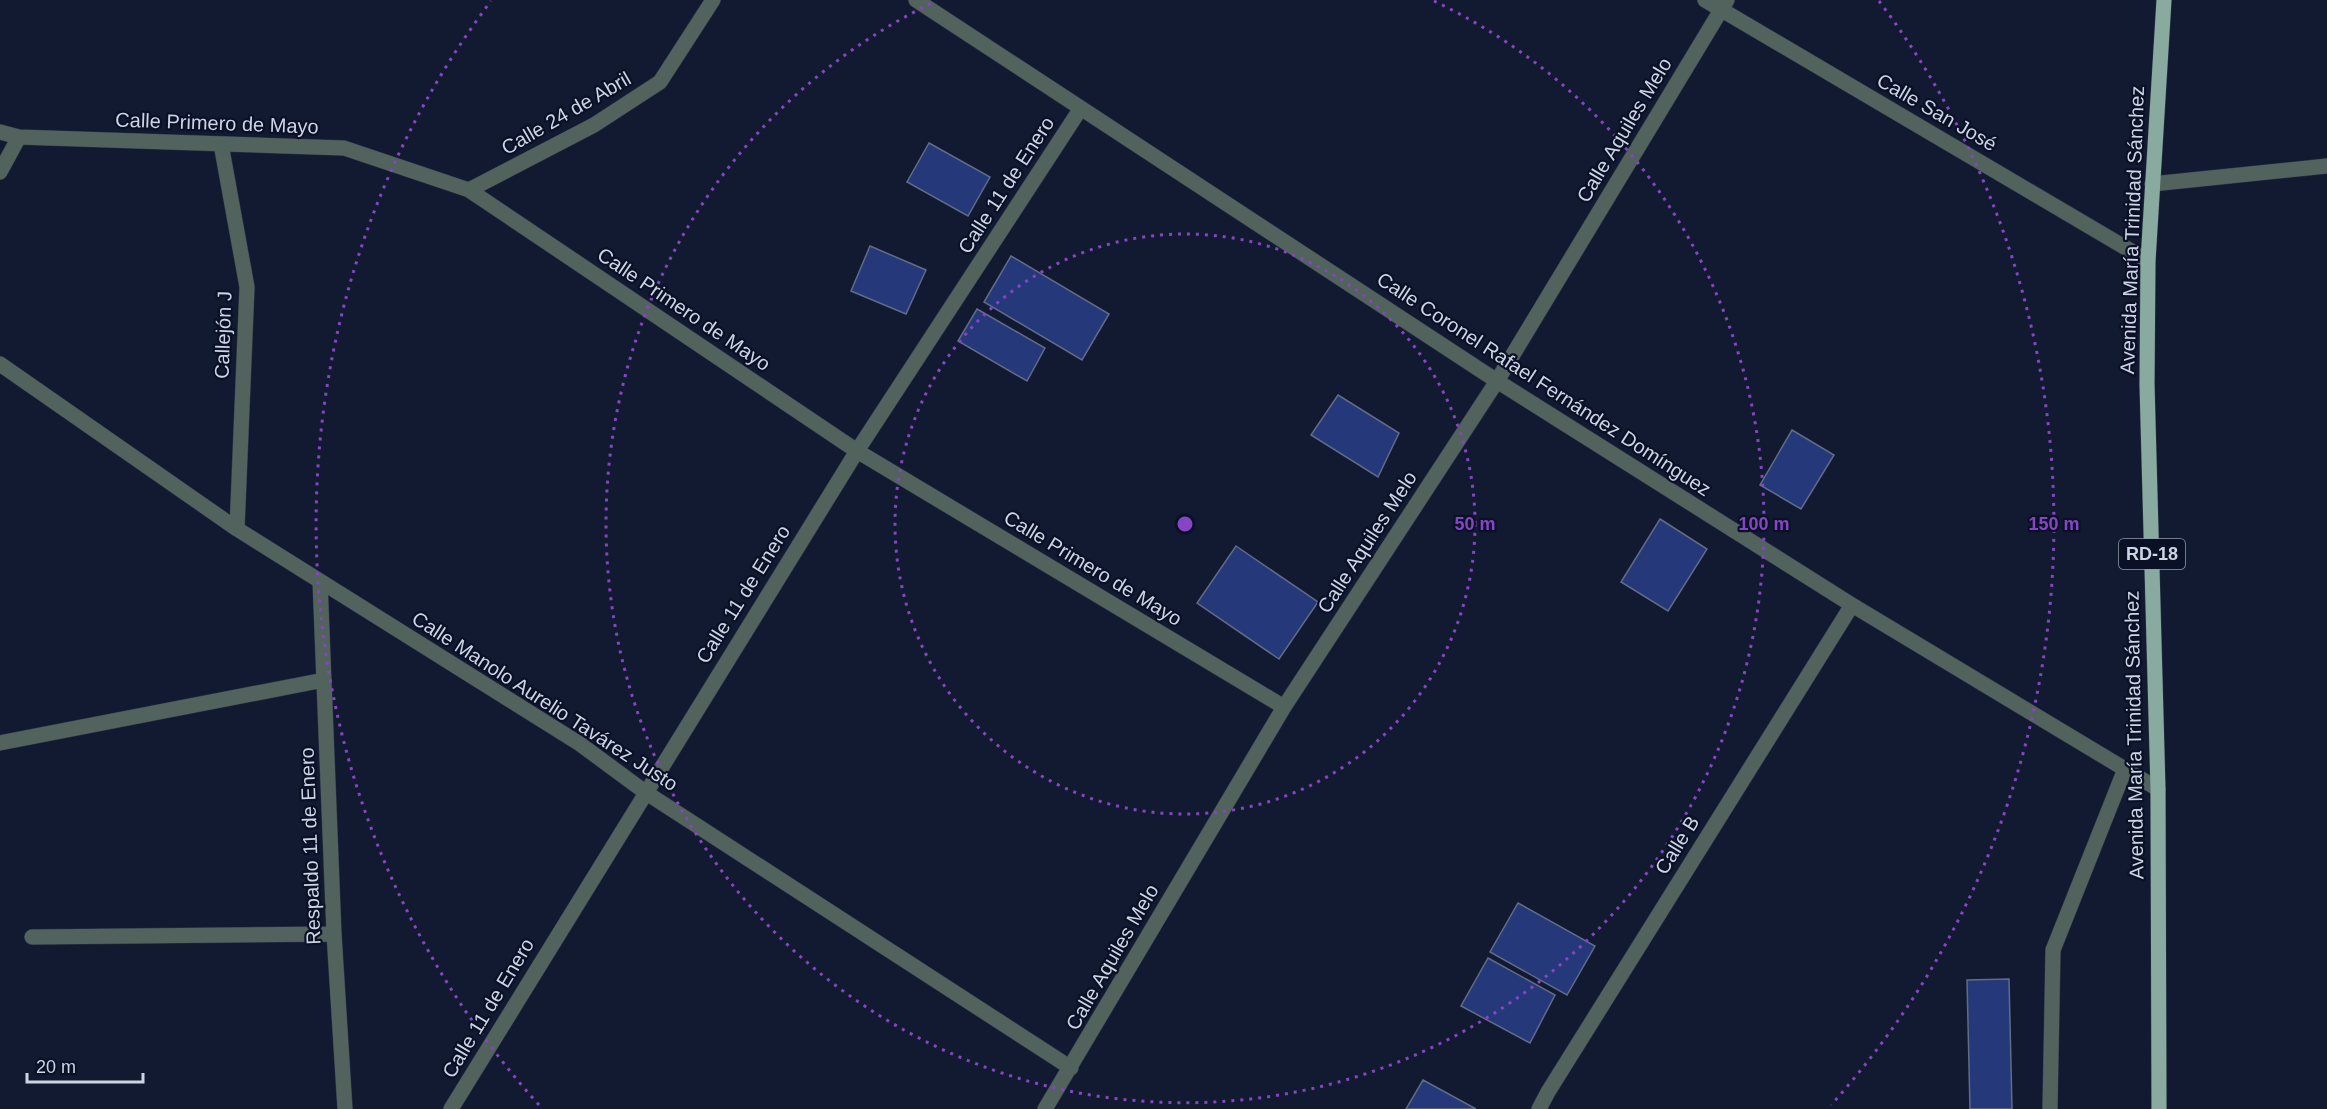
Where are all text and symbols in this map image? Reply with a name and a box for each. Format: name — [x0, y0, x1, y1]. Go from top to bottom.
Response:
street label: Calle Aquiles Melo — [1572, 54, 1676, 206]
street label: Calle 24 de Abril — [497, 67, 635, 159]
street label: Calle San José — [1873, 69, 2001, 155]
street label: Avenida María Trinidad Sánchez — [2116, 85, 2148, 375]
street label: Calle Primero de Mayo — [115, 108, 319, 138]
street label: Calle 11 de Enero — [954, 112, 1058, 258]
street label: Calle Primero de Mayo — [594, 243, 774, 375]
street label: Calle Coronel Rafael Fernández Domínguez — [1373, 268, 1715, 500]
street label: Callejón J — [210, 291, 236, 379]
street label: Calle Aquiles Melo — [1313, 467, 1421, 617]
street label: Calle Primero de Mayo — [1000, 506, 1186, 630]
centre of rings — [1175, 514, 1195, 534]
text: 50 m — [1454, 514, 1496, 534]
text: 100 m — [1738, 514, 1790, 534]
text: 150 m — [2028, 514, 2080, 534]
street label: Calle 11 de Enero — [692, 521, 794, 667]
road number: RD-18 — [2119, 539, 2185, 569]
street label: Avenida María Trinidad Sánchez — [2120, 590, 2148, 880]
street label: Calle Manolo Aurelio Tavárez Justo — [408, 607, 682, 795]
street label: Respaldo 11 de Enero — [296, 747, 324, 945]
street label: Calle B — [1651, 812, 1703, 878]
street label: Calle Aquiles Melo — [1061, 880, 1163, 1034]
street label: Calle 11 de Enero — [438, 934, 538, 1082]
scale bar — [27, 1046, 142, 1084]
text: 20 m — [36, 1057, 76, 1077]

